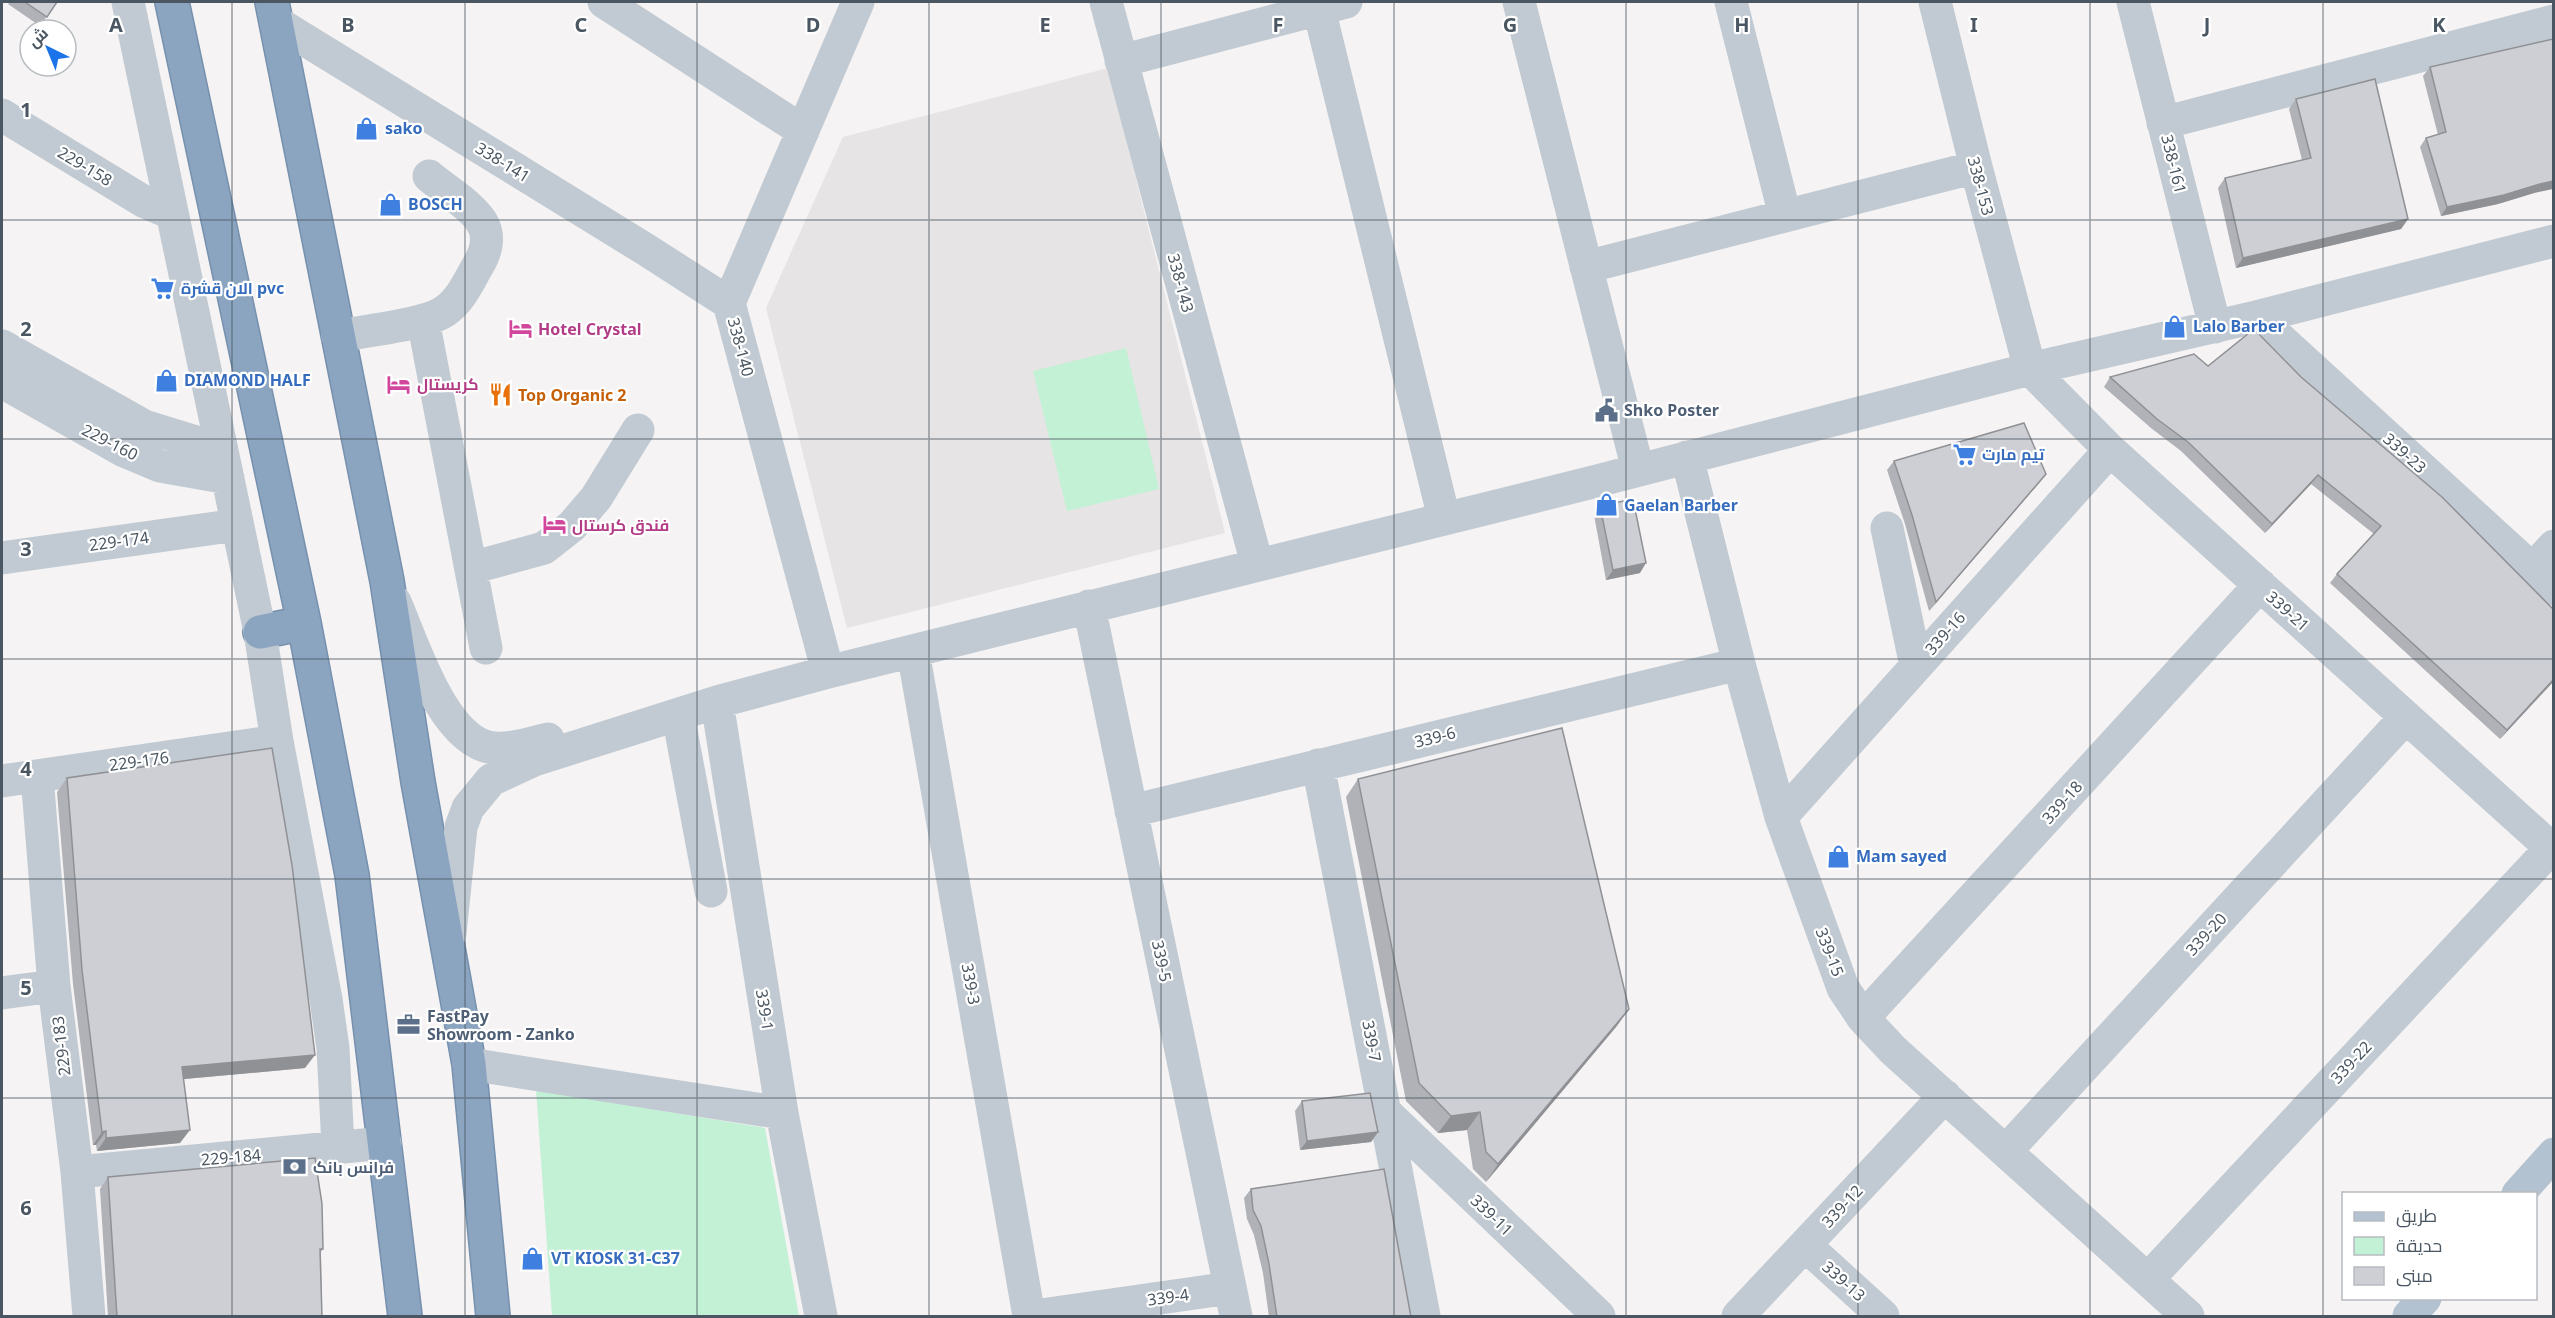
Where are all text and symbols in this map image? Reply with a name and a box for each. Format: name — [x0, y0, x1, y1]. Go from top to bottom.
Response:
text: A — [109, 11, 123, 38]
text: B — [341, 11, 355, 38]
text: C — [575, 11, 588, 38]
text: D — [806, 11, 820, 38]
text: E — [1039, 11, 1051, 38]
text: F — [1273, 11, 1283, 38]
text: G — [1503, 11, 1517, 38]
text: H — [1734, 11, 1750, 38]
text: I — [1970, 11, 1978, 38]
text: J — [2202, 11, 2210, 38]
text: K — [2432, 11, 2446, 38]
north arrow — [18, 18, 78, 78]
text: ش — [23, 22, 53, 52]
text: 1 — [20, 96, 32, 123]
shop icon: sako — [354, 115, 380, 141]
place label: sako — [385, 117, 423, 139]
street label: 338-161 — [2156, 132, 2192, 196]
street label: 338-141 — [472, 137, 534, 187]
street label: 229-158 — [54, 141, 116, 191]
street label: 338-153 — [1963, 154, 1999, 218]
shop icon: BOSCH — [377, 191, 403, 217]
place label: BOSCH — [408, 193, 463, 215]
street label: 338-143 — [1163, 251, 1199, 315]
supermarket icon: الان قشرة pvc — [150, 275, 176, 301]
place label: الان قشرة pvc — [181, 277, 284, 299]
shop icon: Lalo Barber — [2162, 313, 2188, 339]
text: 2 — [20, 315, 32, 342]
street label: 338-140 — [723, 315, 759, 379]
place label: Lalo Barber — [2193, 315, 2285, 337]
hotel icon: Hotel Crystal — [507, 316, 533, 342]
place label: Hotel Crystal — [538, 318, 642, 340]
shop icon: DIAMOND HALF — [153, 367, 179, 393]
place label: DIAMOND HALF — [184, 369, 311, 391]
hotel icon: كريستال — [386, 371, 412, 397]
place label: كريستال — [417, 373, 479, 395]
restaurant icon: Top Organic 2 — [487, 382, 513, 408]
place label: Top Organic 2 — [518, 384, 626, 406]
public building icon: Shko Poster — [1593, 397, 1619, 423]
place label: Shko Poster — [1624, 399, 1719, 421]
street label: 229-160 — [78, 419, 142, 465]
street label: 339-23 — [2379, 428, 2431, 478]
supermarket icon: تيم مارت — [1951, 441, 1977, 467]
place label: تيم مارت — [1982, 443, 2046, 466]
shop icon: Gaelan Barber — [1593, 492, 1619, 518]
place label: Gaelan Barber — [1624, 494, 1738, 516]
hotel icon: فندق کرستال — [541, 512, 567, 538]
place label: فندق کرستال — [572, 514, 669, 536]
street label: 229-174 — [88, 526, 150, 556]
text: 3 — [20, 535, 32, 562]
street label: 339-21 — [2262, 586, 2314, 636]
street label: 339-16 — [1920, 607, 1970, 659]
street label: 339-6 — [1412, 721, 1458, 753]
street label: 229-176 — [108, 746, 170, 776]
text: 4 — [20, 755, 32, 782]
street label: 339-18 — [2037, 776, 2087, 828]
shop icon: Mam sayed — [1825, 843, 1851, 869]
place label: Mam sayed — [1856, 845, 1947, 867]
street label: 339-20 — [2181, 908, 2231, 960]
street label: 339-15 — [1811, 924, 1849, 980]
street label: 339-5 — [1147, 938, 1177, 984]
street label: 339-3 — [957, 962, 985, 1006]
text: 5 — [20, 974, 32, 1001]
street label: 339-1 — [751, 988, 779, 1032]
place label: FastPay Showroom - Zanko — [427, 1005, 575, 1045]
office icon: FastPay Showroom - Zanko — [396, 1012, 422, 1038]
street label: 229-183 — [46, 1015, 76, 1077]
street label: 339-7 — [1357, 1018, 1387, 1064]
street label: 339-22 — [2326, 1036, 2376, 1088]
street label: 229-184 — [200, 1143, 262, 1171]
bank icon: فرانس بانک — [282, 1154, 308, 1180]
place label: فرانس بانک — [313, 1156, 394, 1178]
street label: 339-12 — [1817, 1180, 1867, 1232]
street label: 339-11 — [1466, 1189, 1518, 1241]
legend — [2342, 1192, 2537, 1300]
text: 6 — [20, 1194, 32, 1221]
text: طريق — [2396, 1203, 2437, 1228]
text: حديقة — [2396, 1233, 2442, 1257]
shop icon: VT KIOSK 31-C37 — [520, 1245, 546, 1271]
place label: VT KIOSK 31-C37 — [551, 1247, 680, 1269]
street label: 339-13 — [1818, 1256, 1870, 1306]
text: مبنى — [2396, 1263, 2433, 1287]
street label: 339-4 — [1146, 1283, 1190, 1311]

